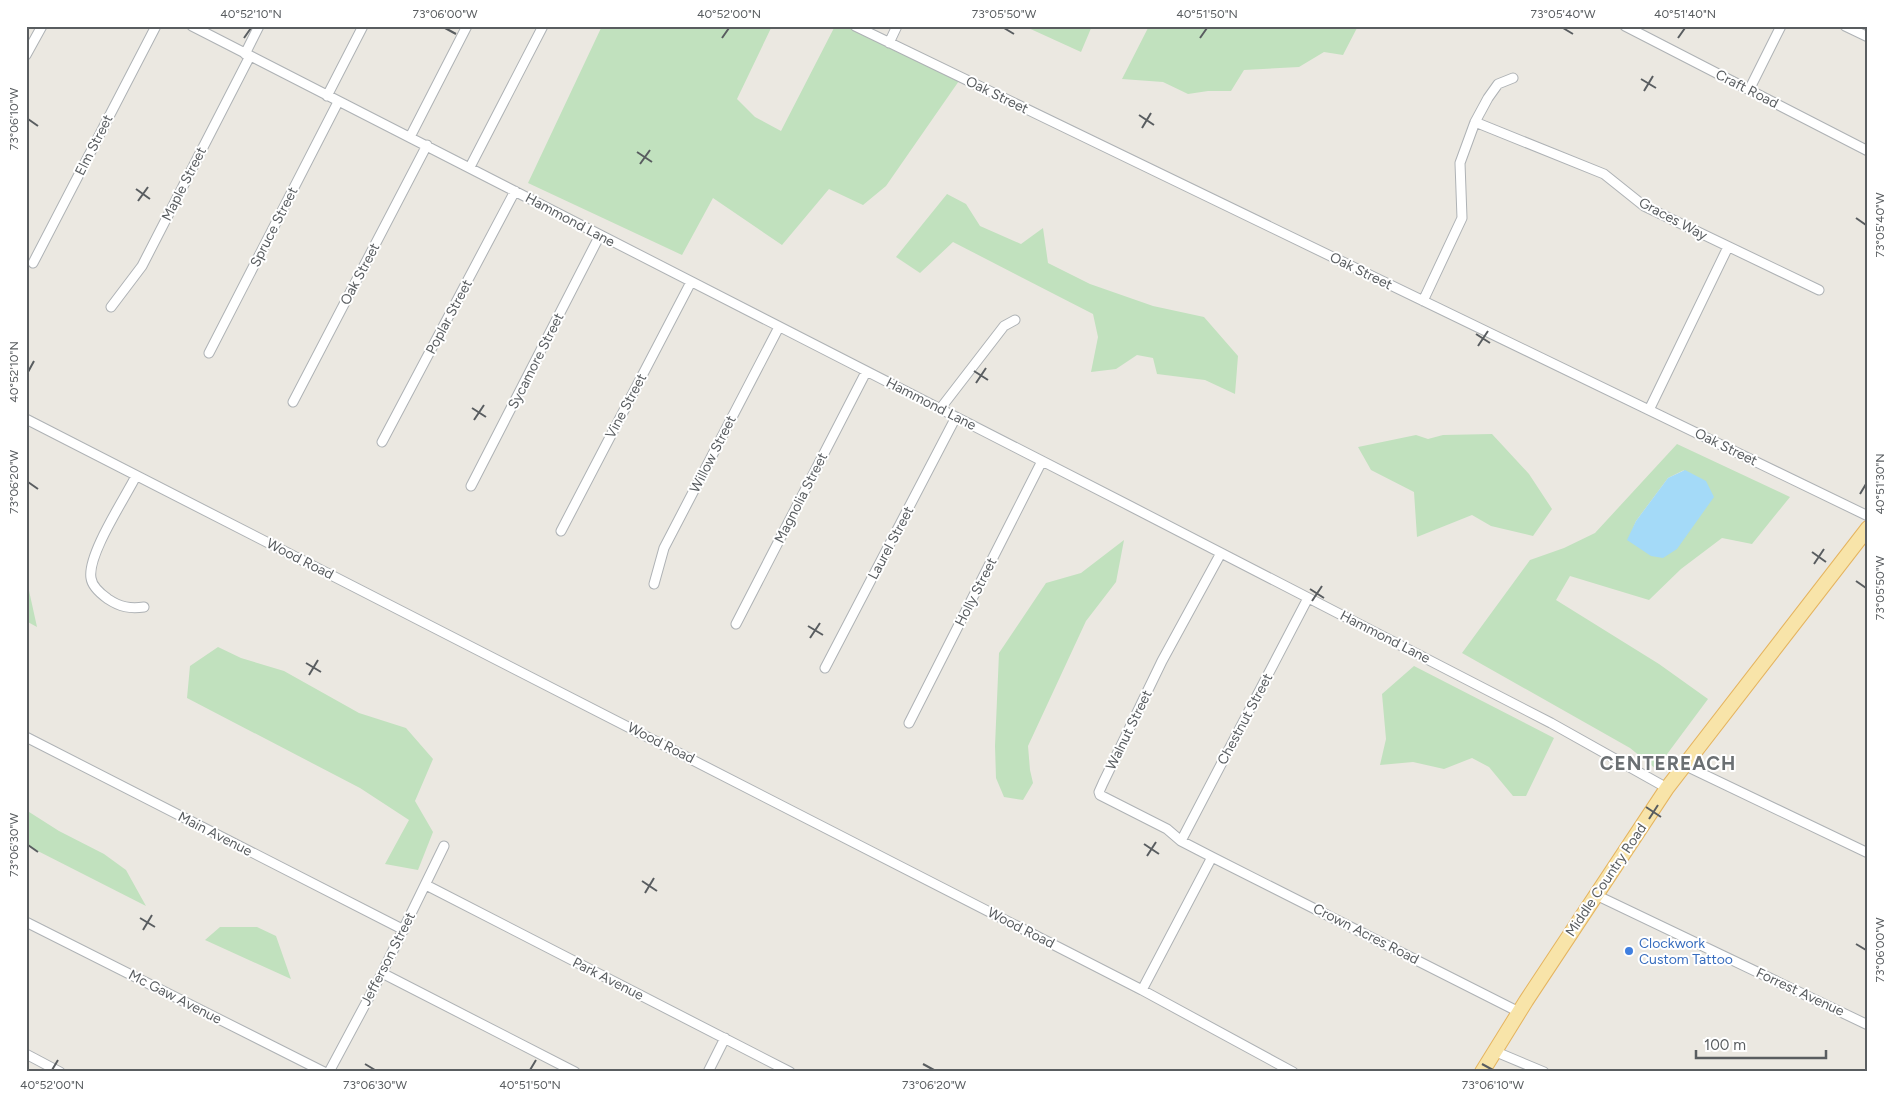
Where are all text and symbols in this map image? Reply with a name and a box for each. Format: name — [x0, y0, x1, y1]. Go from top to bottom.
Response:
text: 40°52'10"N — [220, 7, 282, 21]
text: 73°06'00"W — [412, 7, 478, 21]
text: 40°52'00"N — [697, 7, 761, 21]
text: 73°05'50"W — [972, 7, 1037, 21]
text: 40°51'50"N — [1176, 7, 1238, 21]
text: 73°05'40"W — [1531, 7, 1596, 21]
text: 40°51'40"N — [1654, 7, 1716, 21]
street label: Craft Road — [1713, 66, 1781, 112]
street label: Oak Street — [963, 73, 1031, 117]
text: 73°06'10"W — [7, 87, 21, 150]
street label: Elm Street — [71, 112, 117, 178]
street label: Maple Street — [158, 144, 210, 224]
street label: Spruce Street — [247, 184, 301, 270]
street label: Hammond Lane — [522, 189, 618, 251]
text: 73°05'40"W — [1873, 192, 1887, 257]
street label: Graces Way — [1636, 194, 1711, 244]
street label: Oak Street — [337, 240, 383, 308]
street label: Oak Street — [1327, 249, 1395, 293]
street label: Poplar Street — [422, 277, 476, 357]
street label: Sycamore Street — [504, 310, 568, 412]
text: 40°52'10"N — [7, 341, 21, 403]
street label: Vine Street — [602, 371, 650, 441]
street label: Hammond Lane — [883, 374, 979, 434]
street label: Willow Street — [686, 413, 740, 495]
street label: Oak Street — [1692, 425, 1760, 469]
text: 73°06'20"W — [7, 449, 21, 514]
street label: Magnolia Street — [771, 450, 831, 546]
text: 40°51'30"N — [1873, 453, 1887, 515]
street label: Laurel Street — [865, 504, 917, 582]
street label: Wood Road — [264, 535, 336, 583]
street label: Holly Street — [951, 555, 1001, 629]
text: 73°05'50"W — [1873, 555, 1887, 620]
street label: Hammond Lane — [1337, 607, 1433, 667]
street label: Chestnut Street — [1214, 670, 1276, 768]
street label: Walnut Street — [1102, 687, 1156, 773]
street label: Wood Road — [625, 719, 697, 767]
district label: CENTEREACH — [1600, 752, 1736, 775]
street label: Main Avenue — [175, 808, 255, 860]
text: 73°06'30"W — [7, 813, 21, 877]
street label: Middle Country Road — [1562, 820, 1650, 940]
street label: Crown Acres Road — [1310, 900, 1422, 968]
street label: Wood Road — [985, 904, 1057, 952]
street label: Jefferson Street — [357, 909, 419, 1009]
text: 73°06'00"W — [1873, 917, 1887, 983]
place label: Clockwork Custom Tattoo — [1639, 935, 1733, 968]
marker: Clockwork Custom Tattoo — [1623, 945, 1635, 957]
street label: Park Avenue — [570, 954, 647, 1004]
street label: Forrest Avenue — [1753, 964, 1847, 1020]
street label: Mc Gaw Avenue — [126, 966, 225, 1028]
scale bar — [1696, 1028, 1826, 1060]
text: 100 m — [1704, 1036, 1746, 1054]
text: 40°52'00"N — [20, 1078, 84, 1092]
text: 73°06'30"W — [343, 1078, 407, 1092]
text: 40°51'50"N — [499, 1078, 561, 1092]
text: 73°06'20"W — [902, 1078, 967, 1092]
text: 73°06'10"W — [1462, 1078, 1525, 1092]

